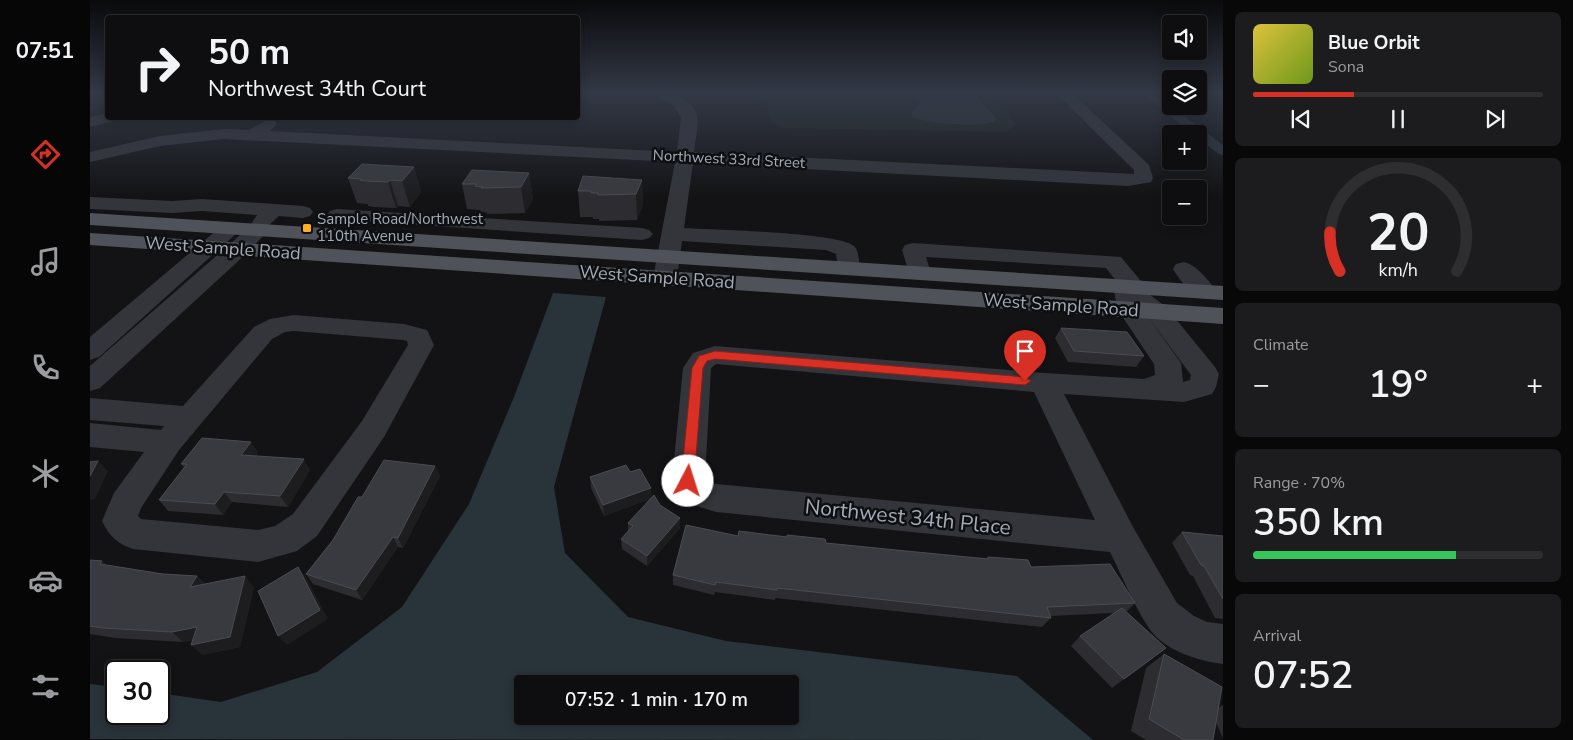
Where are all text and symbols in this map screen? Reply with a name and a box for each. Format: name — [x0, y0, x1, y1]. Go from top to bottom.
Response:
map controls — [1162, 15, 1207, 225]
button: sound — [1162, 15, 1207, 60]
text: 50 m — [208, 29, 290, 76]
text: Blue Orbit — [1328, 30, 1419, 56]
icon: right — [125, 35, 190, 100]
text: 07:51 — [16, 36, 74, 66]
text: Sona — [1328, 56, 1364, 78]
button: layers — [1162, 70, 1207, 115]
text: Northwest 34th Court — [208, 74, 426, 104]
icon: previous — [1287, 105, 1315, 133]
icon: pause — [1384, 105, 1412, 133]
icon: next — [1481, 105, 1509, 133]
button: + — [1162, 125, 1207, 170]
icon: directions — [28, 137, 63, 172]
street label: Northwest 33rd Street — [652, 145, 806, 173]
button: − — [1162, 180, 1207, 225]
text: 20 — [1367, 197, 1429, 268]
place label: Sample Road/Northwest 110th Avenue — [317, 209, 484, 246]
marker: Sample Road/Northwest 110th Avenue — [301, 222, 313, 234]
street label: West Sample Road — [145, 231, 301, 265]
icon: music — [28, 244, 63, 279]
text: km/h — [1378, 258, 1418, 282]
street label: West Sample Road — [579, 260, 735, 294]
street label: West Sample Road — [983, 288, 1139, 322]
pin — [1004, 330, 1046, 381]
text: Climate — [1253, 334, 1308, 356]
icon: arrive — [1011, 337, 1039, 365]
icon: phone — [28, 350, 63, 385]
text: 19° — [1368, 359, 1428, 410]
text: − — [1253, 366, 1270, 404]
text: + — [1526, 366, 1543, 404]
position arrow — [661, 454, 713, 506]
icon: climate — [28, 456, 63, 491]
text: Range · 70% — [1253, 472, 1345, 494]
street label: Northwest 34th Place — [804, 492, 1012, 542]
text: 350 km — [1253, 497, 1384, 548]
icon: car — [28, 563, 63, 598]
text: Arrival — [1253, 625, 1301, 647]
text: 07:52 — [1253, 650, 1353, 701]
speed limit sign: 30 — [105, 660, 170, 725]
icon: filters — [28, 669, 63, 704]
text: 07:52 · 1 min · 170 m — [565, 687, 748, 713]

